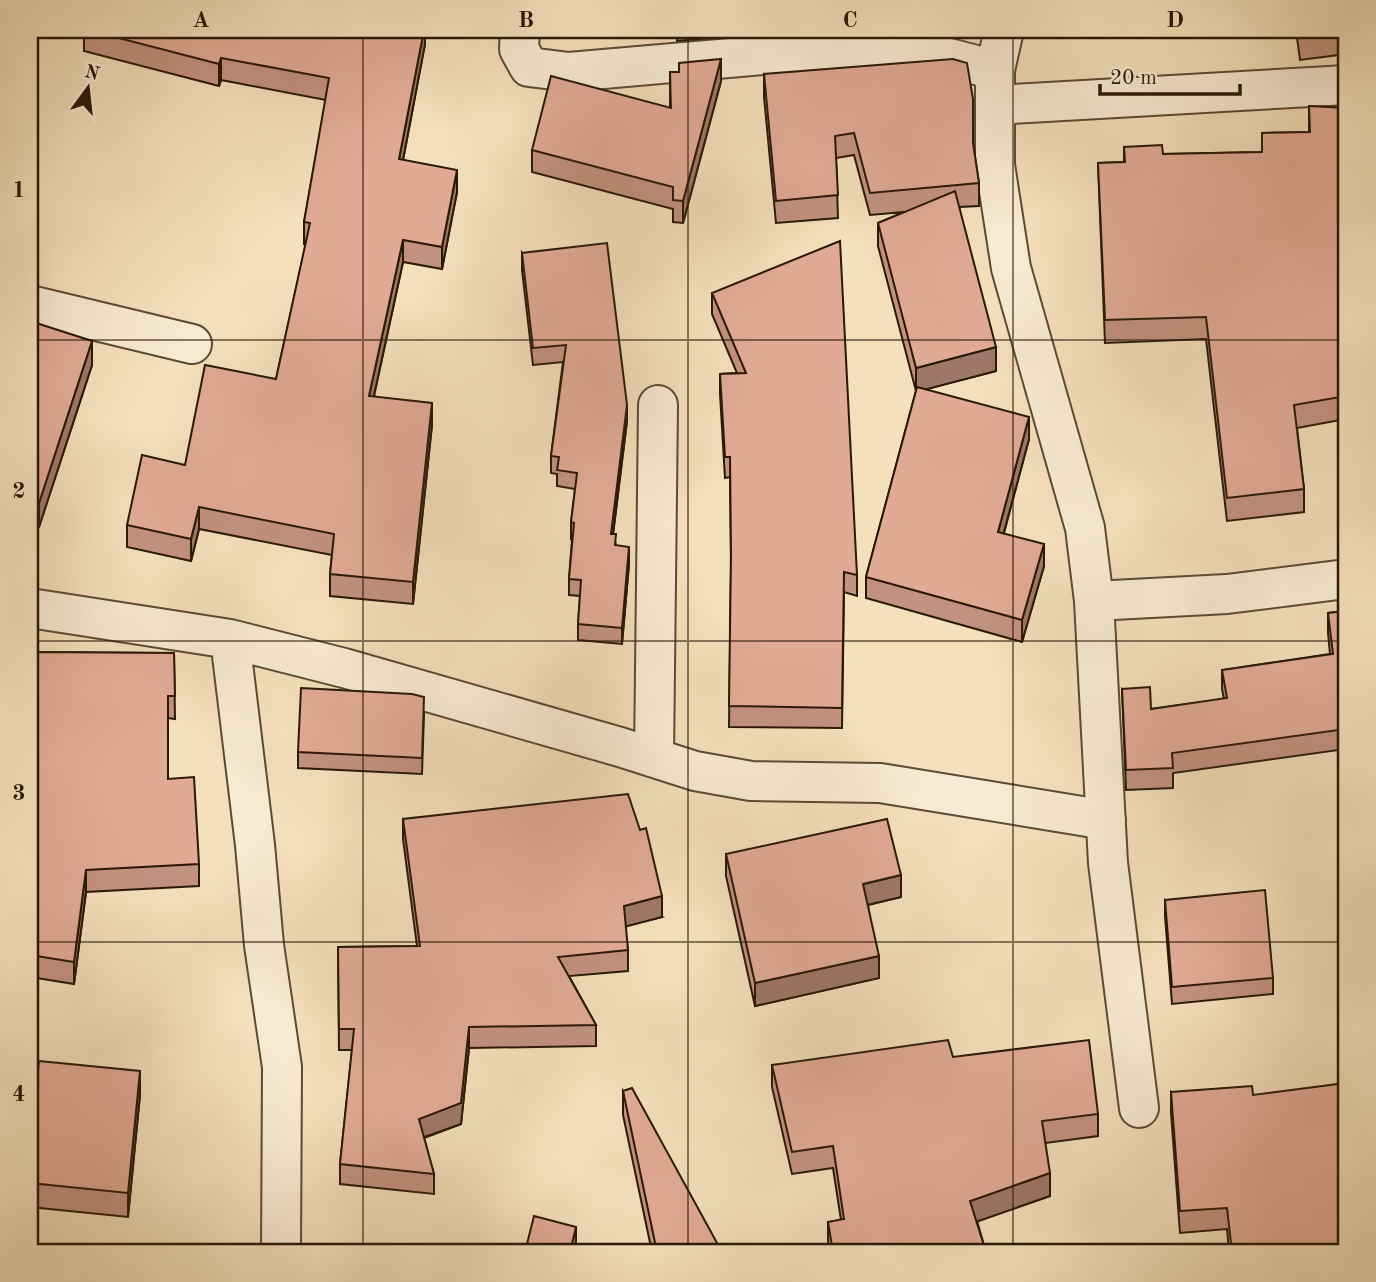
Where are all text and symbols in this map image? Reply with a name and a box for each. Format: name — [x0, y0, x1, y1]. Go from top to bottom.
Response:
text: A — [192, 9, 210, 32]
text: B — [518, 9, 534, 32]
text: C — [842, 9, 858, 32]
text: D — [1166, 9, 1184, 32]
north arrow — [52, 52, 122, 122]
scale bar — [1100, 52, 1240, 96]
text: N — [82, 63, 102, 85]
text: 20 m — [1110, 68, 1157, 89]
text: 1 — [12, 179, 26, 202]
text: 2 — [12, 480, 26, 503]
text: 3 — [12, 782, 26, 805]
text: 4 — [12, 1083, 26, 1106]

